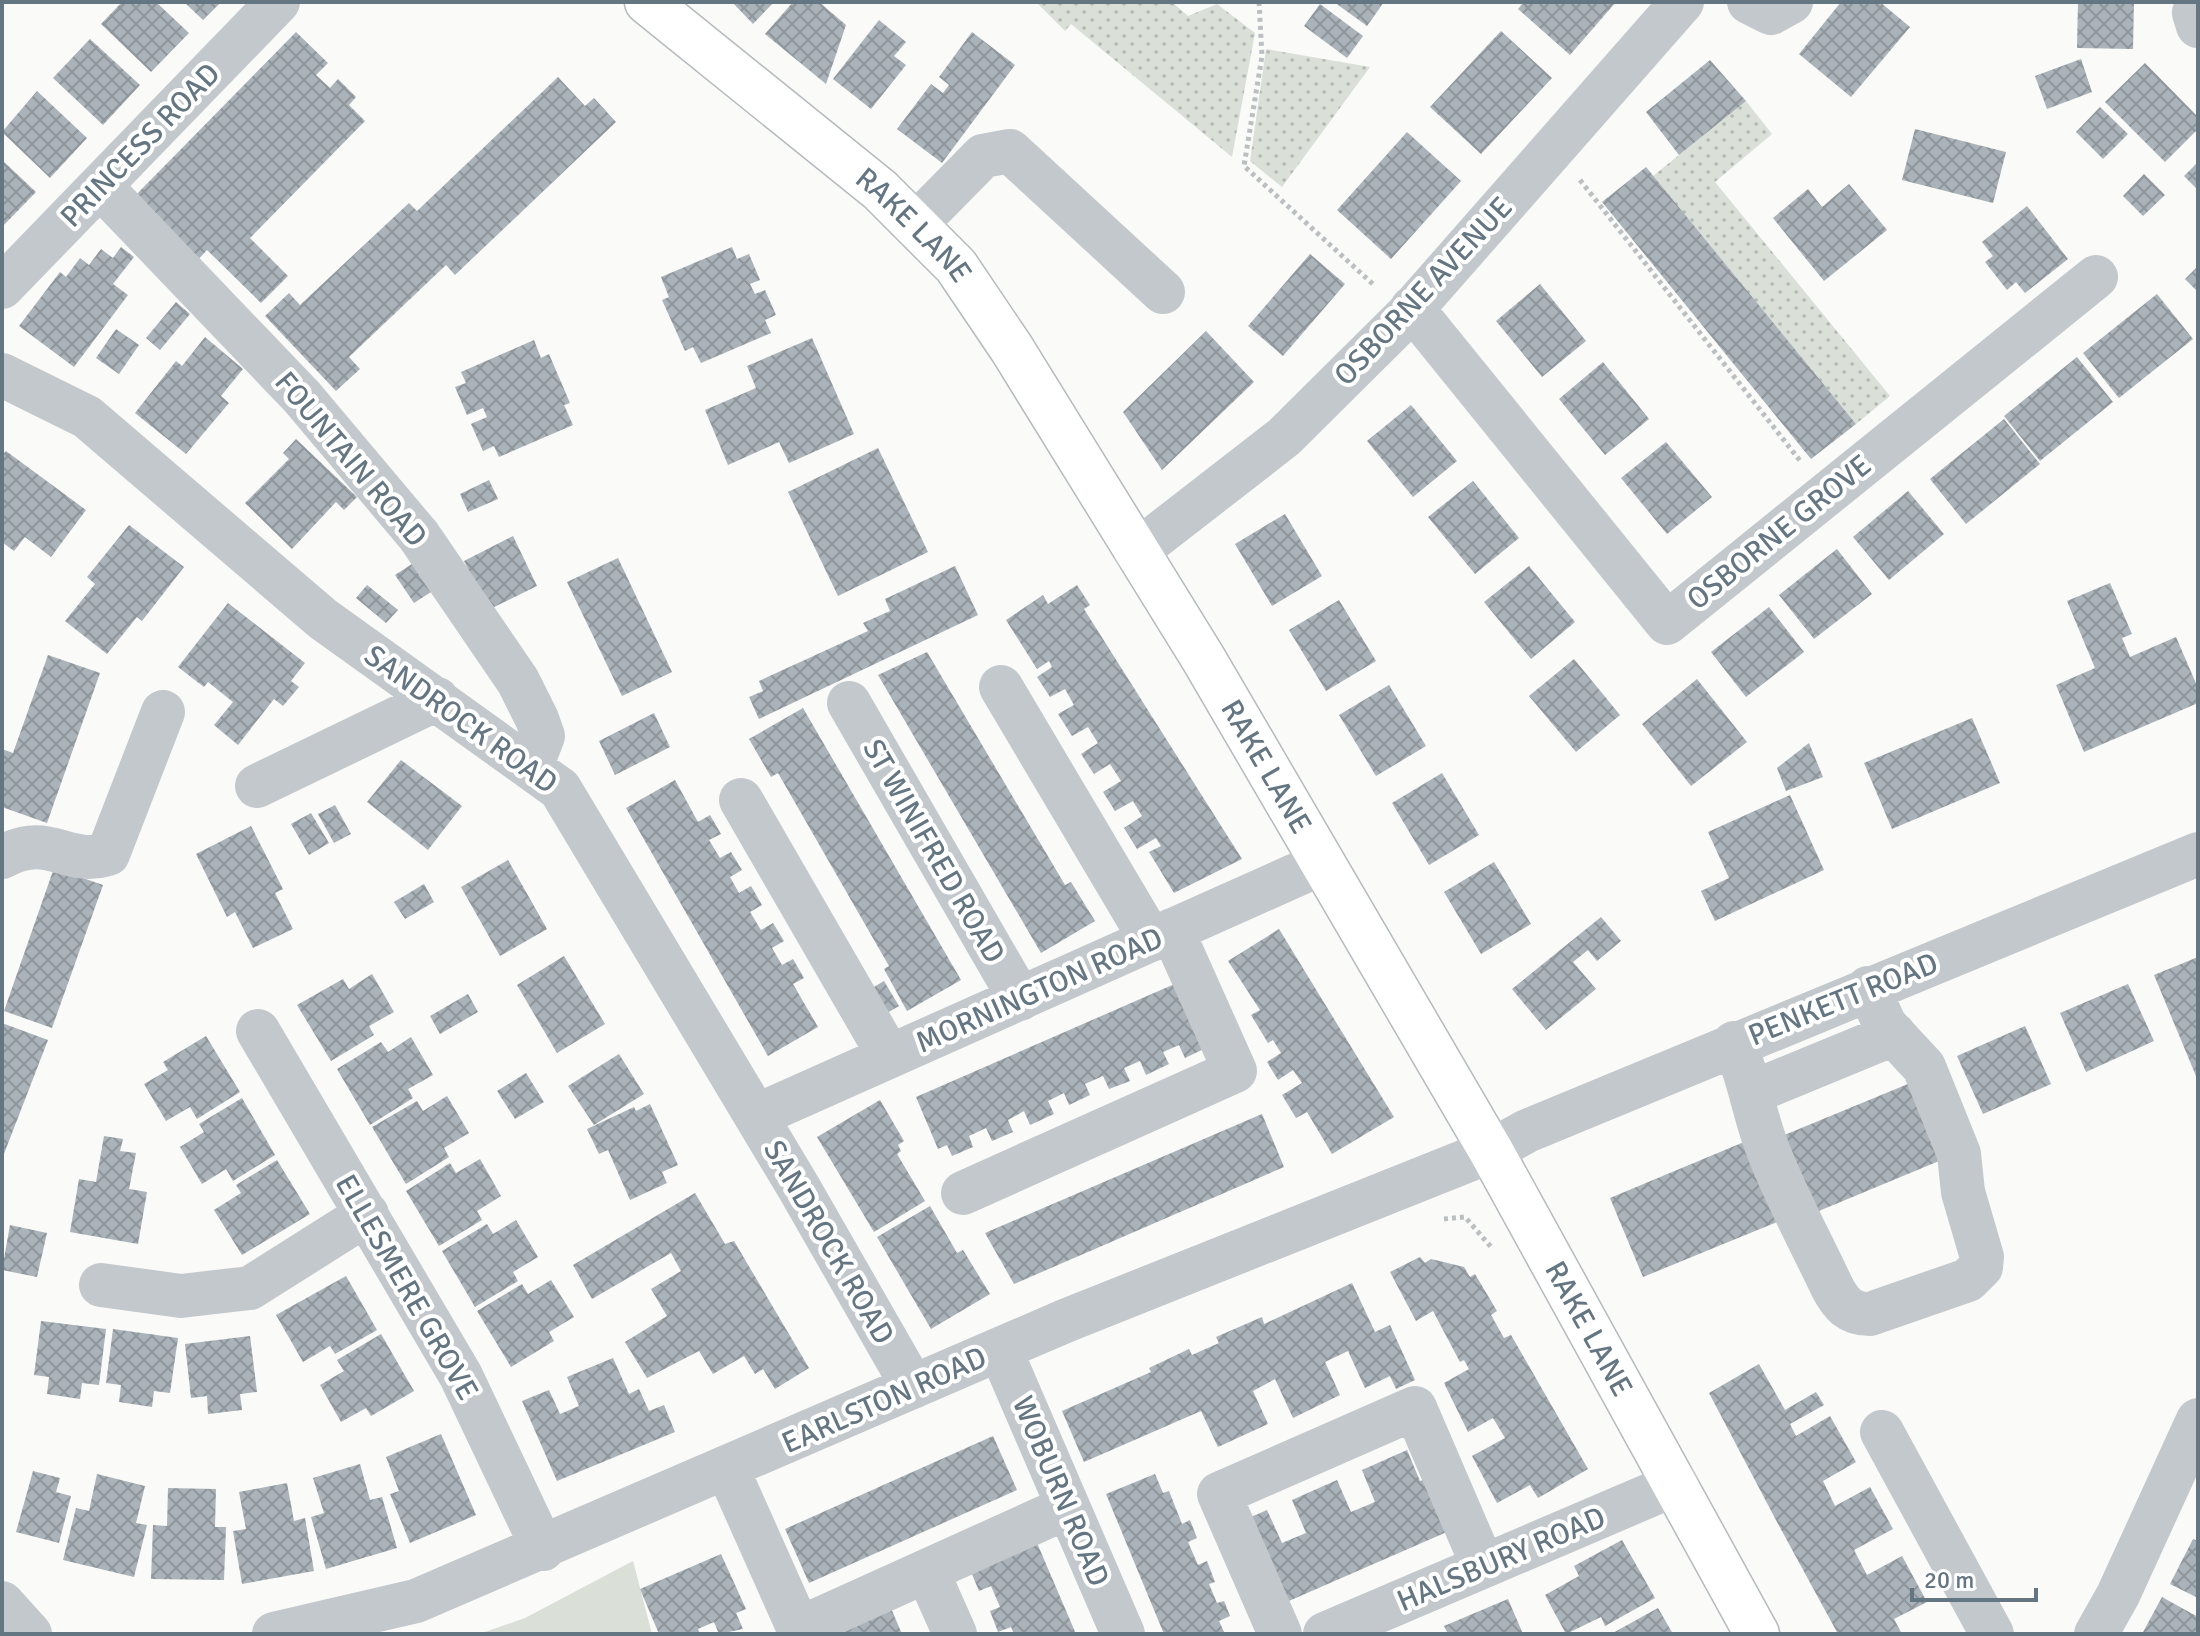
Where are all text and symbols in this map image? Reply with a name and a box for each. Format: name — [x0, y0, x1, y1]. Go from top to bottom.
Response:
street label: PRINCESS ROAD — [53, 56, 228, 235]
street label: RAKE LANE — [848, 160, 980, 290]
street label: OSBORNE AVENUE — [1326, 189, 1520, 393]
street label: FOUNTAIN ROAD — [267, 364, 435, 555]
street label: OSBORNE GROVE — [1680, 447, 1879, 618]
street label: SANDROCK ROAD — [357, 637, 564, 802]
street label: RAKE LANE — [1212, 693, 1320, 840]
street label: ST WINIFRED ROAD — [855, 733, 1013, 970]
street label: MORNINGTON ROAD — [910, 919, 1168, 1061]
street label: PENKETT ROAD — [1743, 945, 1943, 1054]
street label: SANDROCK ROAD — [755, 1134, 902, 1351]
street label: ELLESMERE GROVE — [327, 1168, 486, 1407]
street label: RAKE LANE — [1536, 1255, 1641, 1403]
street label: EARLSTON ROAD — [776, 1339, 992, 1462]
street label: WOBURN ROAD — [1004, 1391, 1117, 1592]
street label: HALSBURY ROAD — [1392, 1499, 1611, 1620]
scale bar — [1912, 1552, 2036, 1602]
text: 20 m — [1924, 1565, 1974, 1595]

